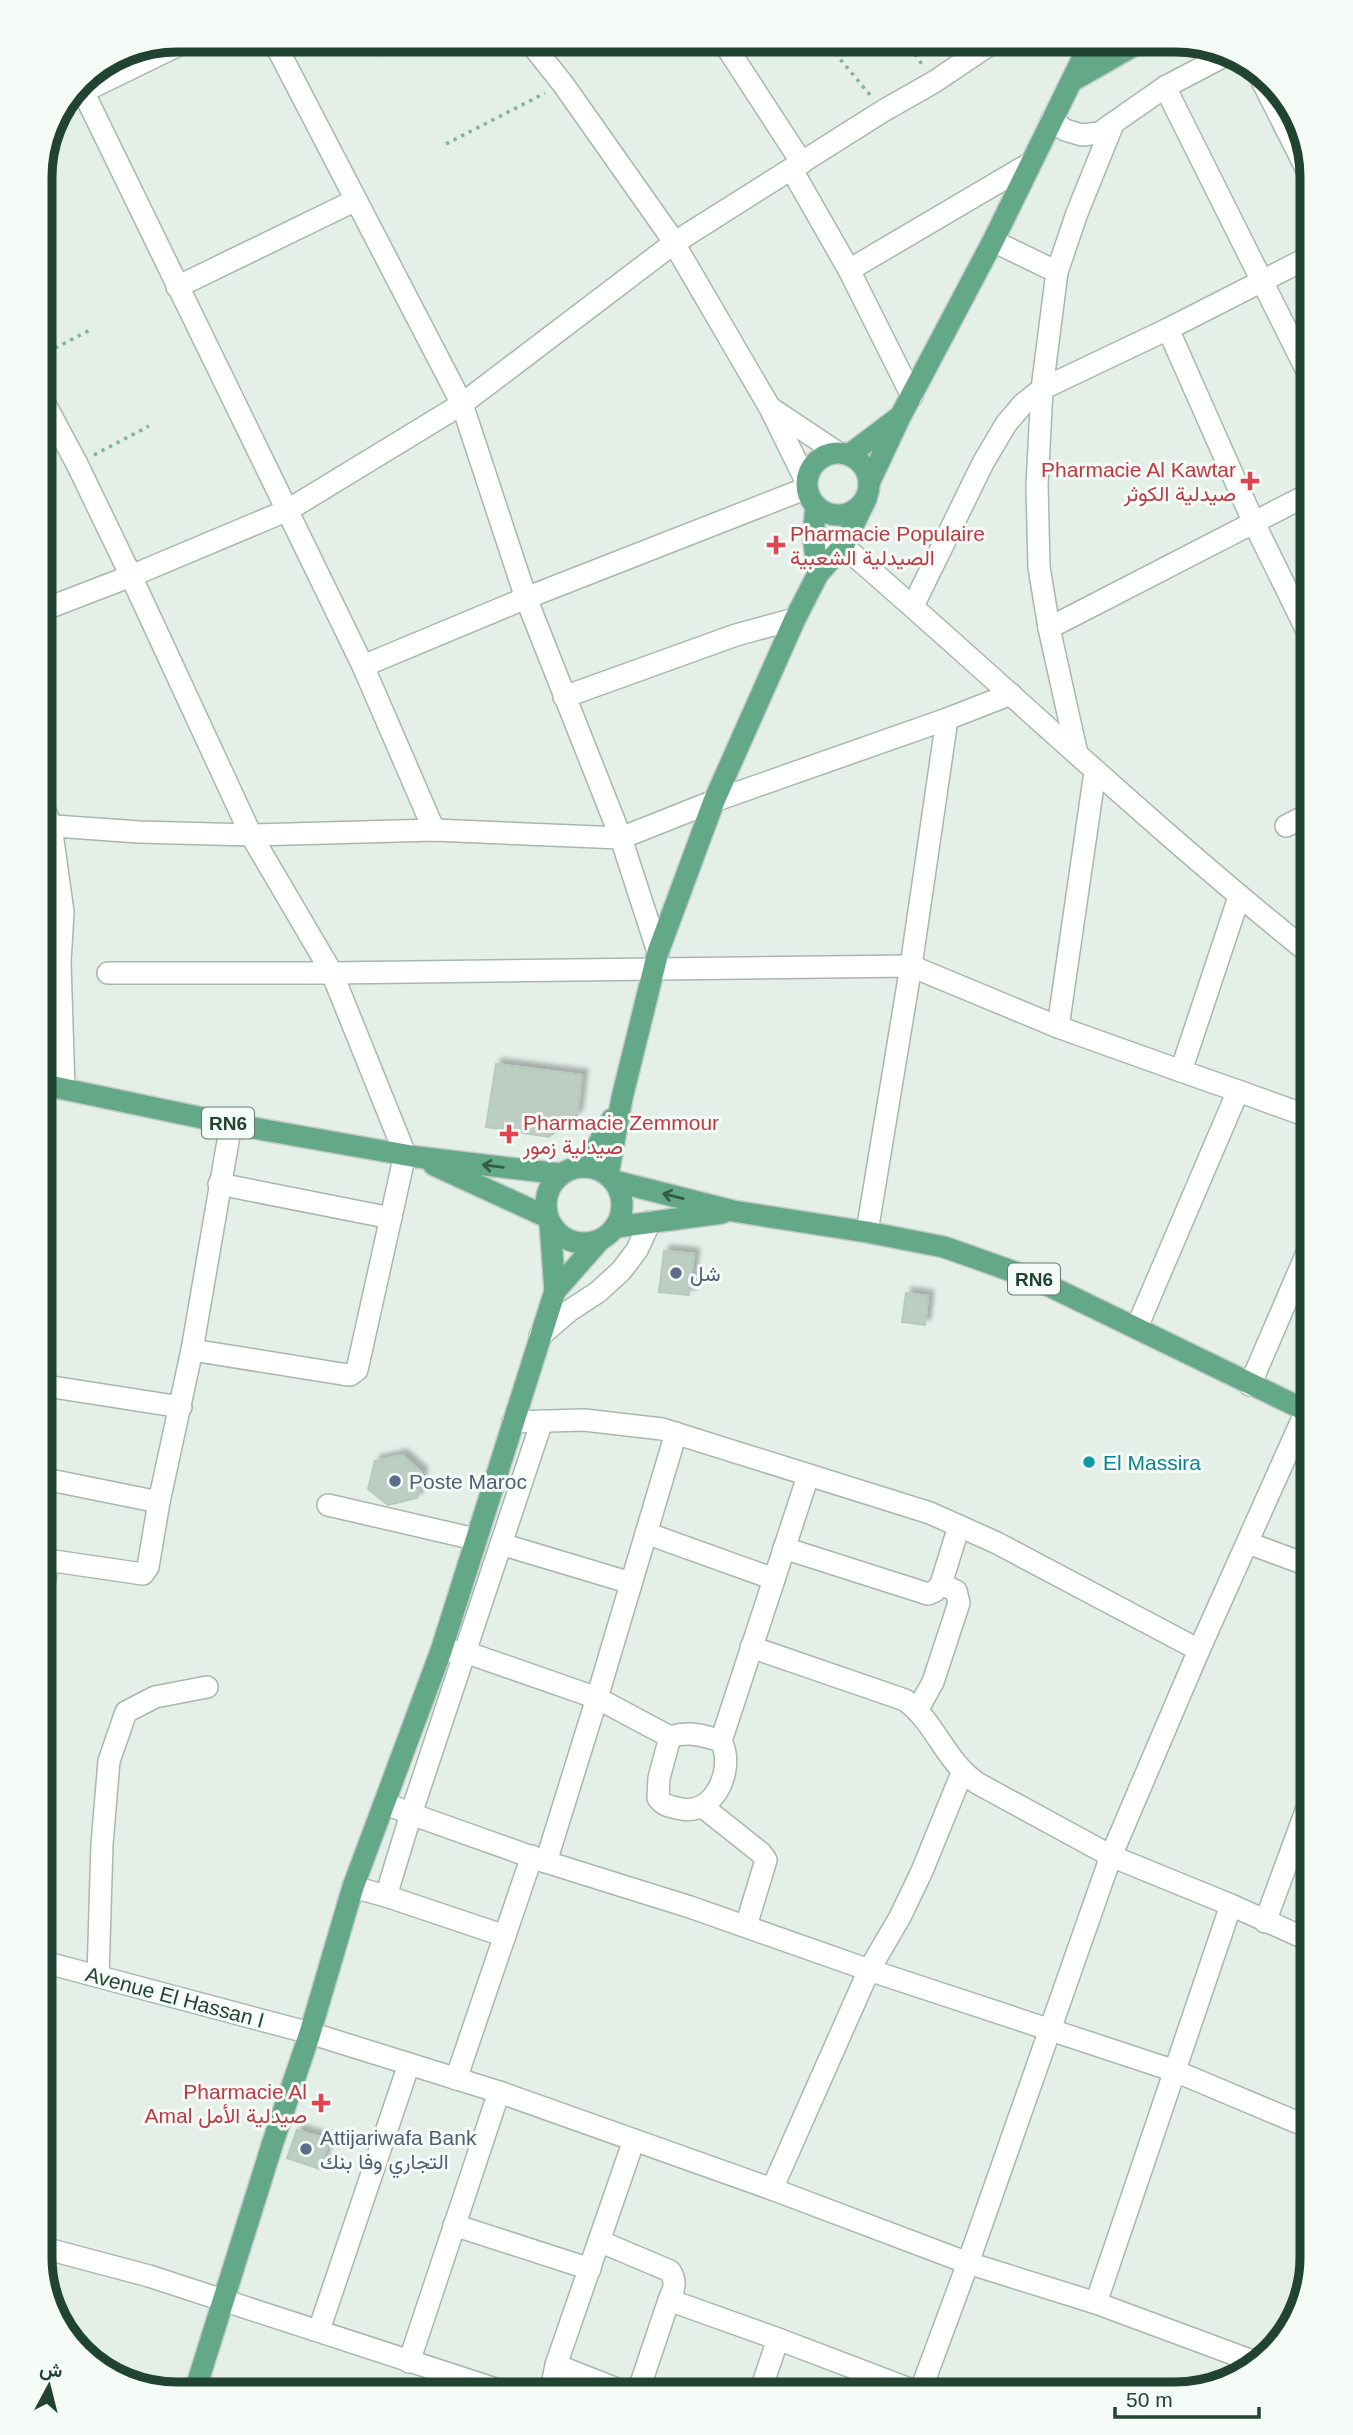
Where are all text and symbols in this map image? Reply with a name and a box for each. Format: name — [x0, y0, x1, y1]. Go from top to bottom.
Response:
place label: Pharmacie Al Kawtar صيدلية الكوثر — [1041, 458, 1236, 507]
marker: Pharmacie Al Kawtar صيدلية الكوثر — [1242, 473, 1258, 489]
place label: Pharmacie Populaire الصيدلية الشعبية — [790, 522, 985, 570]
marker: Pharmacie Populaire الصيدلية الشعبية — [768, 537, 784, 553]
road number: RN6 — [202, 1107, 254, 1138]
place label: Pharmacie Zemmour صيدلية زمور — [522, 1111, 719, 1160]
marker: Pharmacie Zemmour صيدلية زمور — [501, 1126, 517, 1142]
one-way arrow — [482, 1159, 505, 1172]
one-way arrow — [662, 1189, 685, 1202]
place label: شل — [690, 1262, 721, 1286]
road number: RN6 — [1008, 1264, 1060, 1294]
marker: شل — [668, 1265, 684, 1281]
place label: El Massira — [1103, 1451, 1201, 1474]
marker: El Massira — [1081, 1454, 1097, 1470]
place label: Poste Maroc — [409, 1470, 527, 1493]
marker: Poste Maroc — [387, 1473, 403, 1489]
street label: Avenue El Hassan I — [83, 1962, 267, 2032]
place label: Pharmacie Al Amal صيدلية الأمل — [144, 2080, 307, 2128]
marker: Pharmacie Al Amal صيدلية الأمل — [313, 2095, 329, 2111]
place label: Attijariwafa Bank التجاري وفا بنك — [320, 2126, 477, 2179]
marker: Attijariwafa Bank التجاري وفا بنك — [298, 2141, 314, 2157]
north arrow — [14, 2351, 84, 2421]
text: ش — [38, 2358, 64, 2382]
scale bar — [1115, 2376, 1258, 2420]
text: 50 m — [1126, 2388, 1173, 2411]

